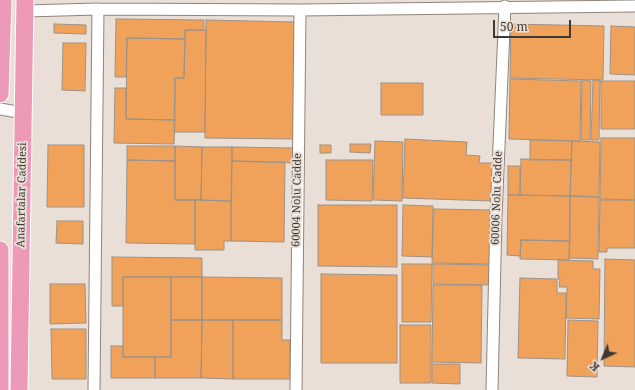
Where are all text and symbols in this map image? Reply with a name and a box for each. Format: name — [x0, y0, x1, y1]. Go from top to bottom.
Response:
scale bar — [495, 12, 573, 38]
text: 50 m — [500, 18, 528, 35]
street label: Anafartalar Caddesi — [14, 142, 30, 248]
street label: 60006 Nolu Cadde — [489, 151, 505, 245]
street label: 60004 Nolu Cadde — [290, 153, 304, 247]
north arrow — [583, 338, 623, 378]
text: K — [586, 359, 602, 375]

